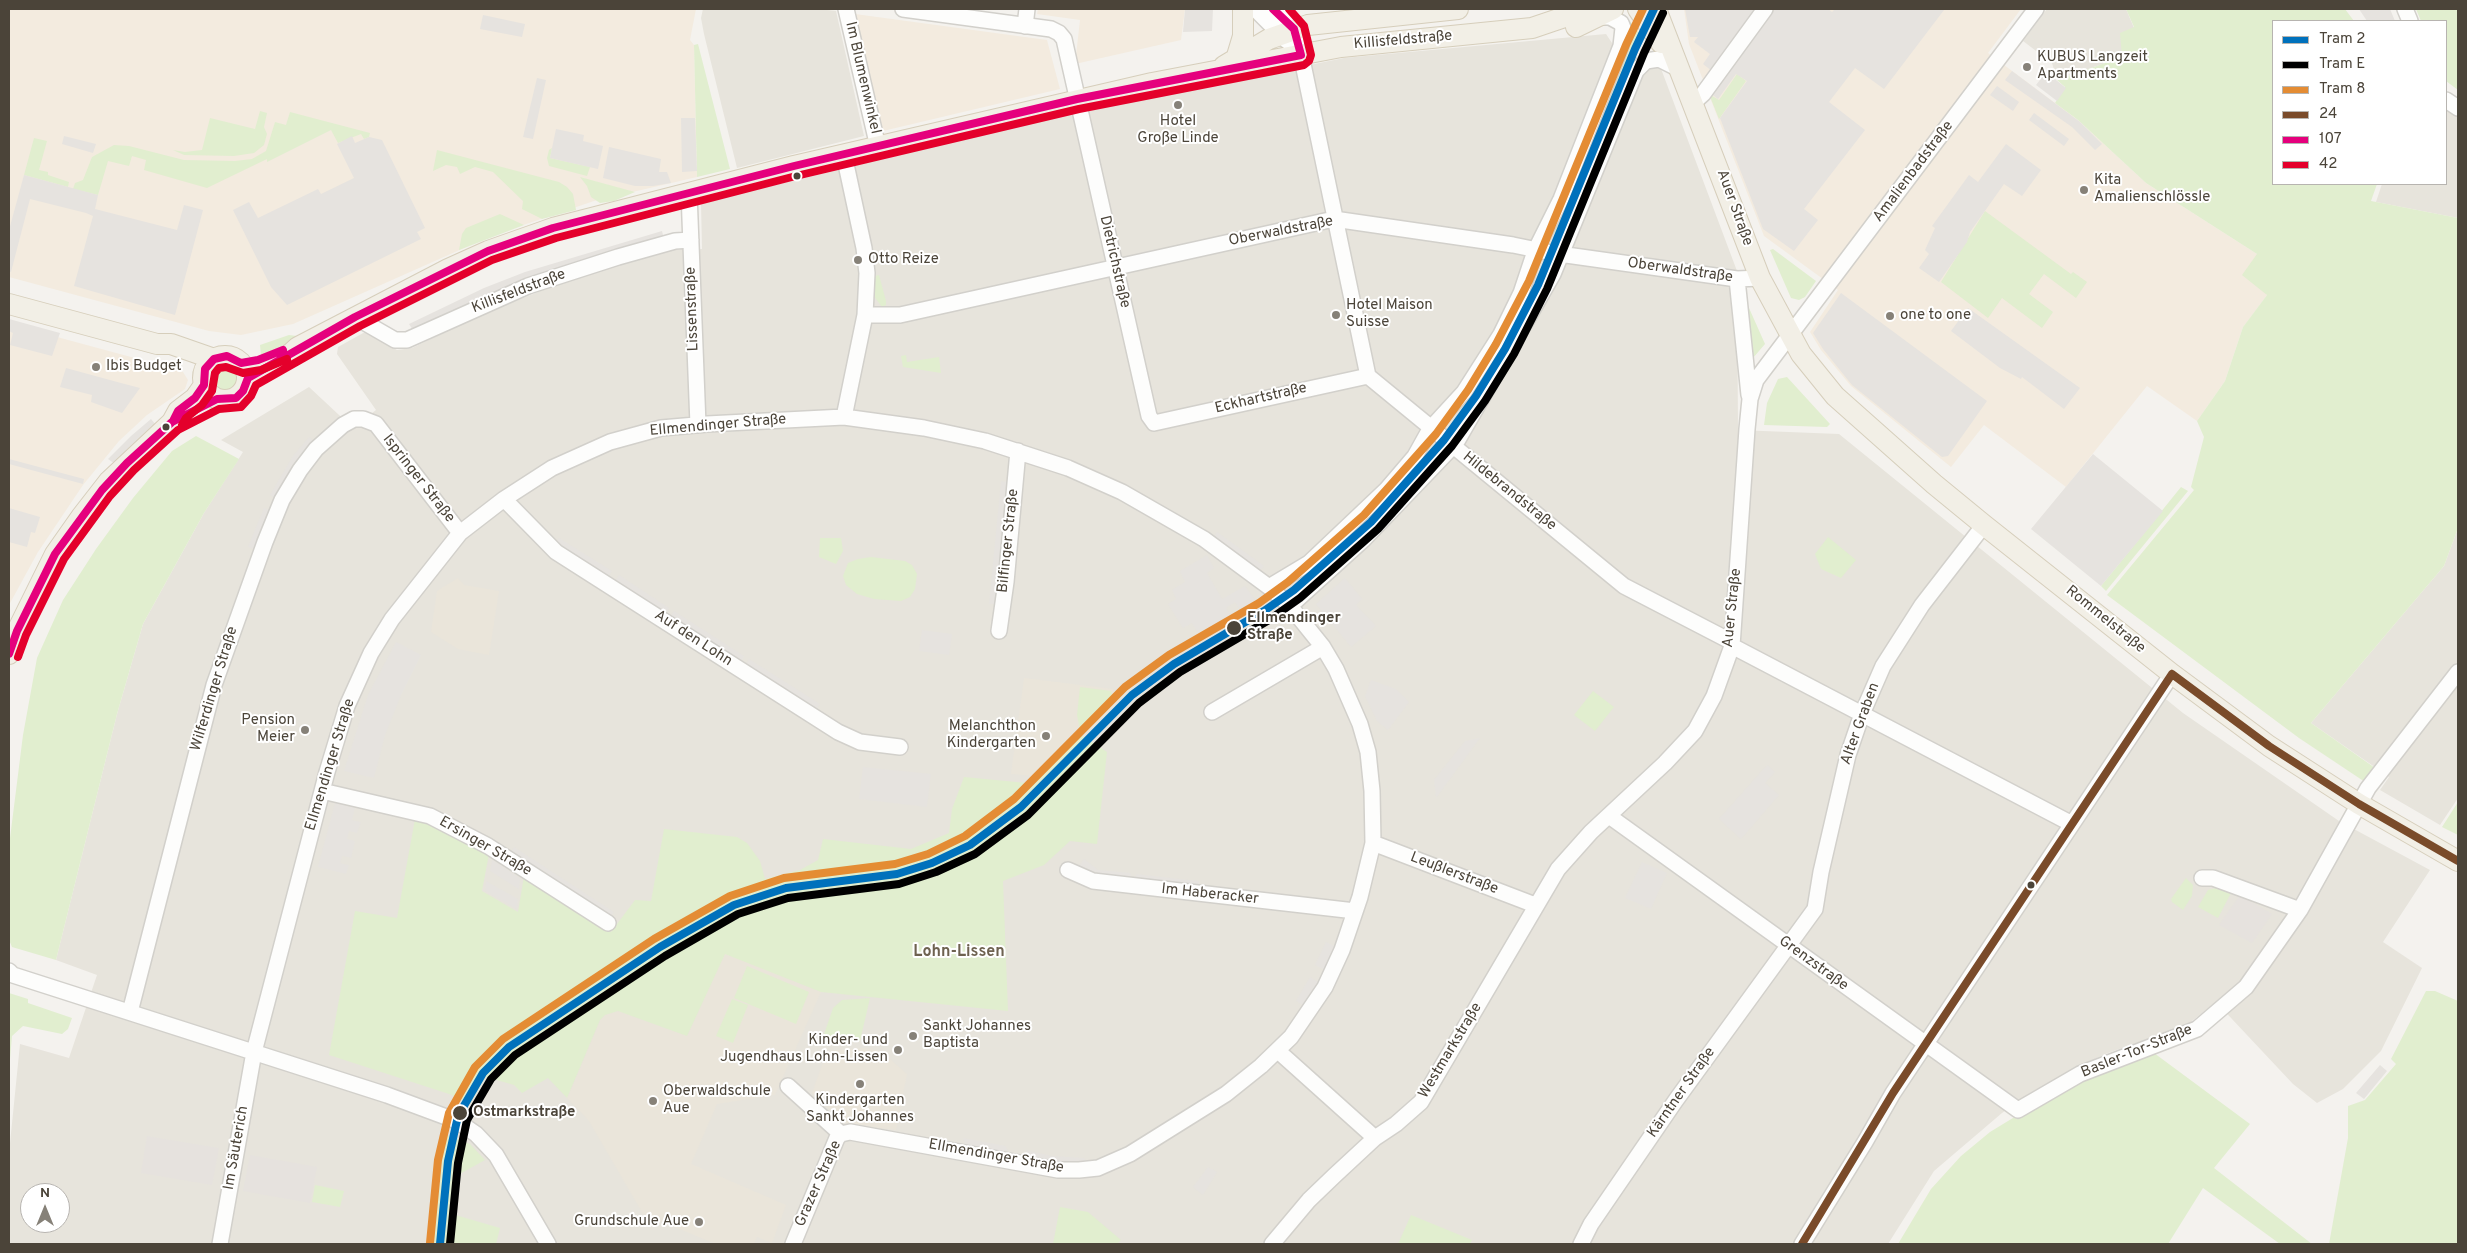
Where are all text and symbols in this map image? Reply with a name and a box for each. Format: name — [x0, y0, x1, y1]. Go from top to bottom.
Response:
street label: Im Blumenwinkel — [840, 20, 884, 136]
legend — [2272, 20, 2447, 185]
street label: Killisfeldstraße — [1353, 28, 1453, 54]
text: Tram 2 — [2319, 30, 2365, 49]
place label: KUBUS Langzeit Apartments — [2037, 49, 2148, 84]
text: Tram E — [2319, 55, 2365, 74]
marker: KUBUS Langzeit Apartments — [2021, 61, 2033, 73]
text: Tram 8 — [2319, 80, 2365, 99]
marker: Hotel Große Linde — [1172, 99, 1184, 111]
text: 24 — [2319, 105, 2337, 124]
place label: Hotel Große Linde — [1137, 113, 1219, 148]
street label: Amalienbadstraße — [1870, 118, 1958, 226]
text: 107 — [2319, 130, 2342, 149]
text: 42 — [2319, 155, 2338, 174]
street label: Auer Straße — [1712, 167, 1756, 249]
unlabelled marker — [792, 171, 802, 181]
place label: Kita Amalienschlössle — [2094, 172, 2210, 207]
marker: Kita Amalienschlössle — [2078, 184, 2090, 196]
street label: Oberwaldstraße — [1227, 213, 1335, 251]
street label: Dietrichstraße — [1095, 214, 1133, 310]
place label: Otto Reize — [868, 251, 939, 269]
marker: Otto Reize — [852, 254, 864, 266]
street label: Oberwaldstraße — [1626, 255, 1734, 287]
street label: Killisfeldstraße — [470, 266, 568, 318]
street label: Lissenstraße — [683, 266, 703, 352]
place label: Hotel Maison Suisse — [1346, 297, 1433, 332]
place label: one to one — [1900, 307, 1971, 325]
marker: Hotel Maison Suisse — [1330, 309, 1342, 321]
marker: one to one — [1884, 310, 1896, 322]
place label: Ibis Budget — [106, 358, 182, 376]
marker: Ibis Budget — [90, 361, 102, 373]
street label: Eckhartstraße — [1213, 380, 1309, 418]
street label: Ellmendinger Straße — [649, 411, 787, 441]
unlabelled marker — [161, 422, 171, 432]
street label: Ispringer Straße — [378, 431, 458, 527]
street label: Hildebrandstraße — [1458, 449, 1560, 535]
street label: Bilfinger Straße — [995, 488, 1023, 594]
street label: Auer Straße — [1720, 567, 1746, 649]
street label: Rommelstraße — [2061, 582, 2149, 658]
street label: Auf den Lohn — [651, 607, 735, 671]
place label: Ellmendinger Straße — [1247, 610, 1341, 645]
marker: Ellmendinger Straße — [1225, 619, 1243, 637]
street label: Wilferdinger Straße — [188, 625, 242, 753]
street label: Alter Graben — [1838, 680, 1884, 768]
street label: Ellmendinger Straße — [302, 697, 360, 833]
place label: Pension Meier — [241, 712, 295, 747]
place label: Melanchthon Kindergarten — [947, 718, 1036, 753]
marker: Pension Meier — [299, 724, 311, 736]
marker: Melanchthon Kindergarten — [1040, 730, 1052, 742]
street label: Ersinger Straße — [436, 813, 534, 881]
street label: Leußlerstraße — [1407, 849, 1501, 899]
unlabelled marker — [2026, 880, 2036, 890]
street label: Im Haberacker — [1160, 881, 1260, 909]
street label: Grenzstraße — [1775, 933, 1851, 995]
district label: Lohn-Lissen — [913, 943, 1005, 963]
street label: Westmarkstraße — [1415, 1000, 1487, 1102]
place label: Sankt Johannes Baptista — [923, 1018, 1031, 1053]
street label: Basler-Tor-Straße — [2079, 1021, 2195, 1083]
marker: Sankt Johannes Baptista — [907, 1030, 919, 1042]
place label: Kinder- und Jugendhaus Lohn-Lissen — [720, 1032, 888, 1067]
marker: Kinder- und Jugendhaus Lohn-Lissen — [892, 1044, 904, 1056]
street label: Kärntner Straße — [1644, 1044, 1720, 1142]
marker: Kindergarten Sankt Johannes — [854, 1078, 866, 1090]
place label: Oberwaldschule Aue — [663, 1083, 771, 1118]
place label: Kindergarten Sankt Johannes — [806, 1092, 914, 1127]
marker: Oberwaldschule Aue — [647, 1095, 659, 1107]
marker: Ostmarkstraße — [451, 1104, 469, 1122]
place label: Ostmarkstraße — [473, 1104, 575, 1122]
street label: Im Säuterich — [221, 1105, 253, 1191]
street label: Ellmendinger Straße — [927, 1136, 1065, 1178]
street label: Grazer Straße — [792, 1138, 846, 1230]
north arrow — [20, 1183, 70, 1233]
text: N — [40, 1185, 50, 1202]
place label: Grundschule Aue — [574, 1213, 689, 1231]
marker: Grundschule Aue — [693, 1216, 705, 1228]

